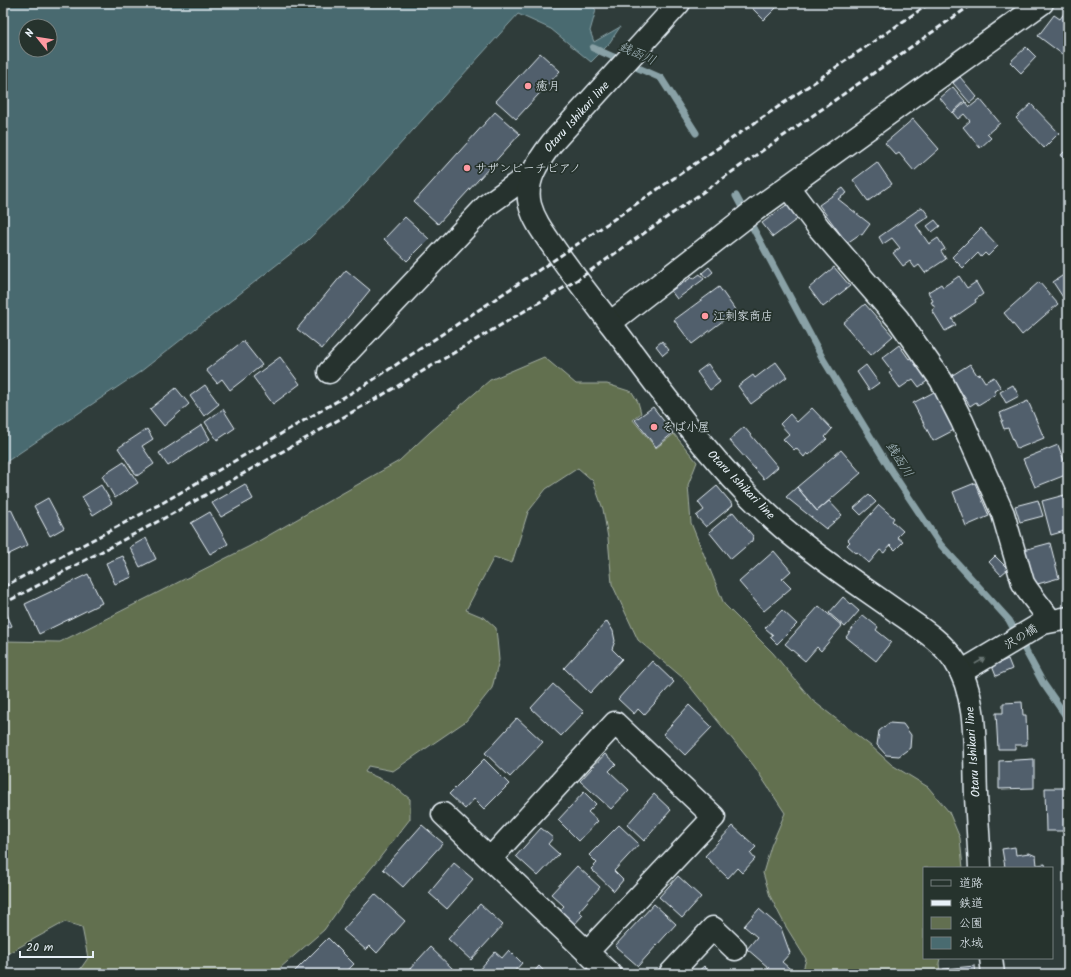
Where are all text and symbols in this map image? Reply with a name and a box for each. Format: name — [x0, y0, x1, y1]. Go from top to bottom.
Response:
north arrow — [18, 18, 58, 58]
text: N — [21, 26, 40, 41]
water label: 銭函川 — [615, 36, 659, 72]
street label: Otaru Ishikari line — [540, 76, 615, 157]
place label: 癒月 — [536, 77, 560, 96]
marker: 癒月 — [523, 81, 533, 91]
place label: サザンビーチピアノ — [475, 159, 581, 178]
marker: サザンビーチピアノ — [462, 163, 472, 173]
place label: 江刺家商店 — [713, 307, 773, 326]
marker: 江刺家商店 — [700, 311, 710, 321]
place label: そば小屋 — [662, 418, 710, 437]
marker: そば小屋 — [649, 422, 659, 432]
water label: 銭函川 — [880, 438, 918, 482]
street label: Otaru Ishikari line — [703, 446, 780, 525]
street label: 沢の橋 — [1001, 619, 1041, 655]
one-way arrow — [974, 658, 986, 665]
street label: Otaru Ishikari line — [960, 705, 986, 798]
legend — [923, 867, 1053, 959]
text: 道路 — [959, 874, 983, 893]
text: 鉄道 — [959, 894, 983, 913]
text: 公園 — [959, 914, 983, 933]
scale bar — [20, 933, 93, 959]
text: 水域 — [959, 934, 983, 953]
text: 20 m — [26, 938, 54, 957]

